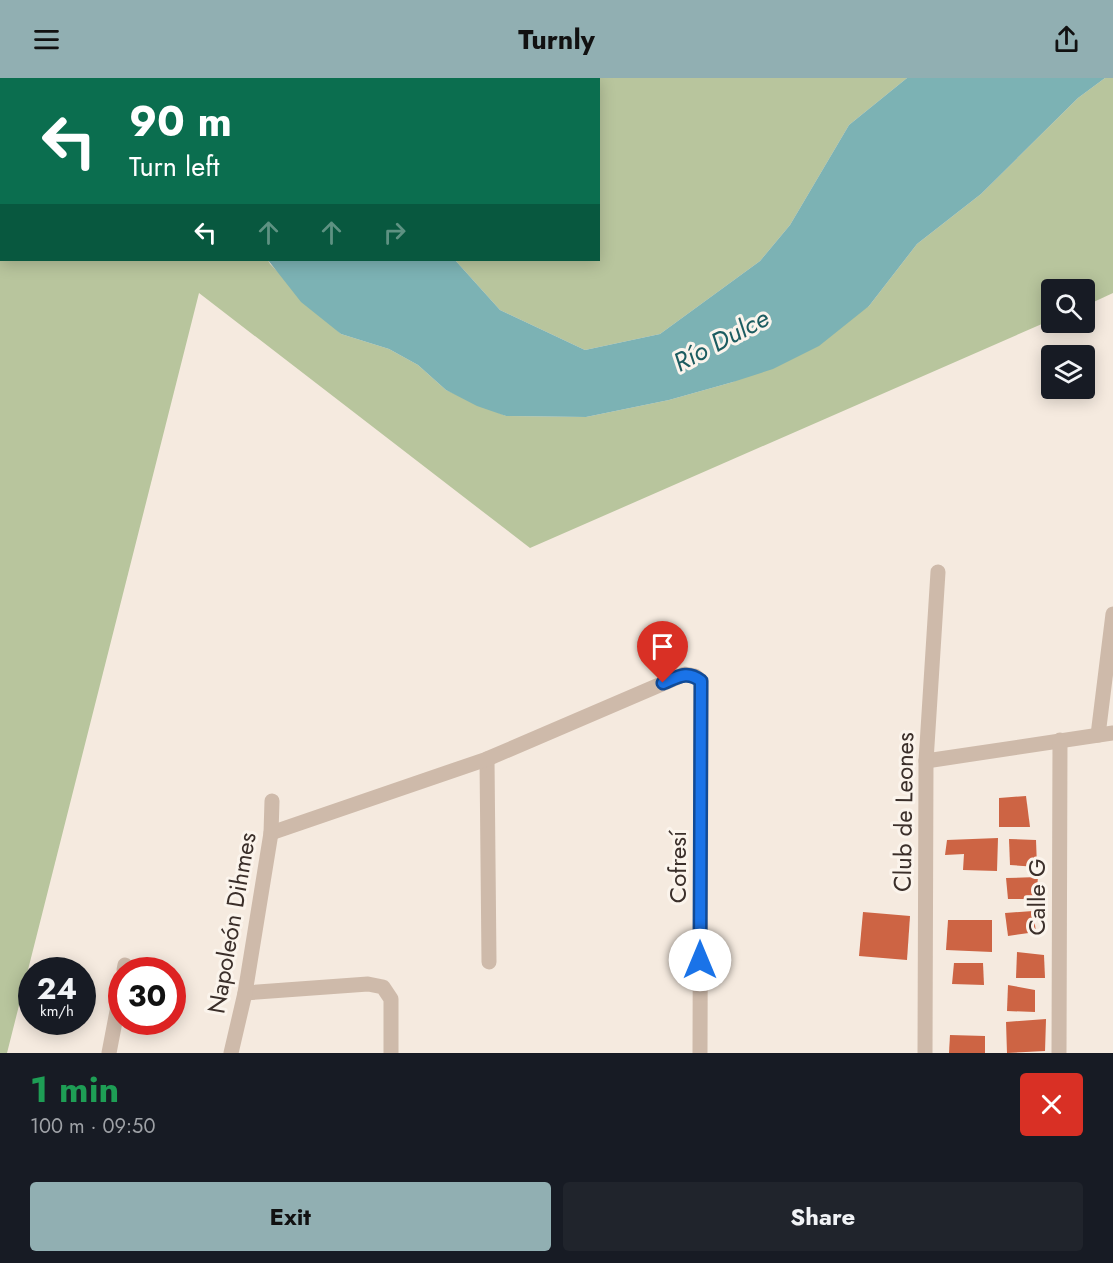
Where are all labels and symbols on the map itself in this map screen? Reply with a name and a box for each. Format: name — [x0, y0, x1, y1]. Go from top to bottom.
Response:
water label: Río Dulce — [666, 299, 776, 381]
pin — [637, 621, 688, 683]
street label: Club de Leones — [885, 732, 922, 892]
street label: Napoleón Dihmes — [198, 829, 265, 1016]
street label: Cofresí — [660, 830, 695, 903]
street label: Calle G — [1019, 858, 1054, 936]
position arrow — [668, 928, 732, 992]
speed limit sign: 30 — [108, 957, 186, 1035]

